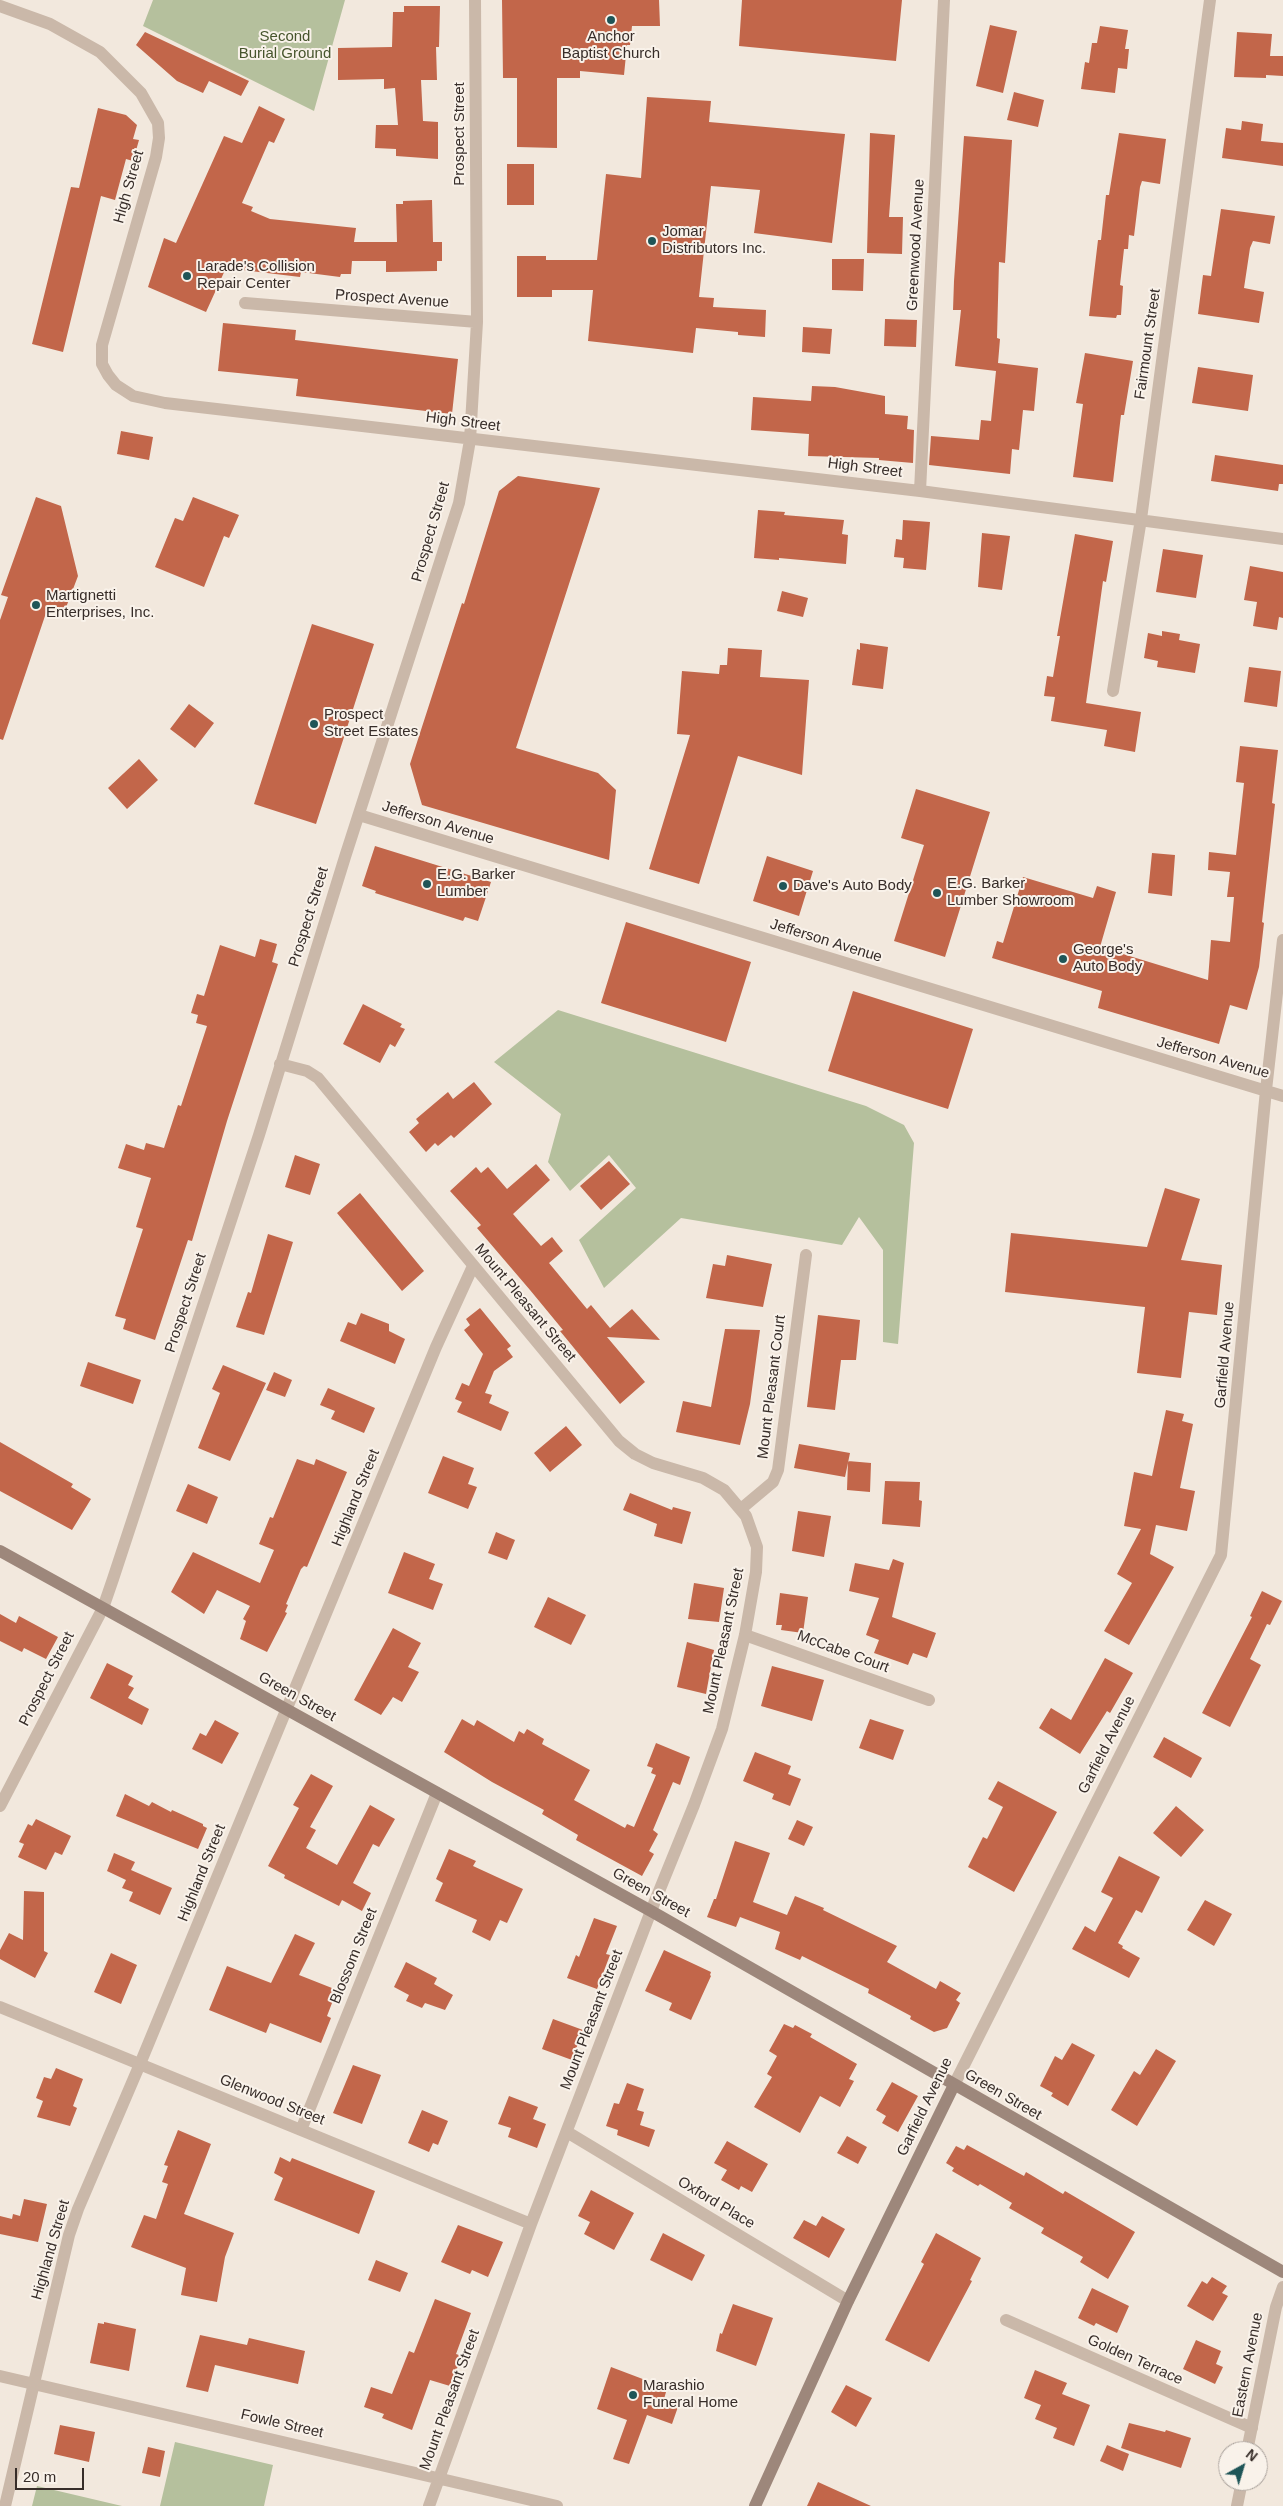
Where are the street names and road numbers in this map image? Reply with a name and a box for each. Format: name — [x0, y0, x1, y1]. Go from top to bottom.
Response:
street label: Prospect Street — [451, 82, 469, 186]
street label: High Street — [110, 148, 148, 226]
street label: Greenwood Avenue — [904, 178, 928, 312]
street label: Prospect Avenue — [335, 286, 449, 312]
street label: Fairmount Street — [1131, 287, 1165, 401]
street label: High Street — [425, 408, 501, 436]
street label: High Street — [827, 454, 903, 482]
street label: Prospect Street — [408, 480, 454, 584]
street label: Jefferson Avenue — [380, 797, 496, 849]
street label: Prospect Street — [285, 865, 333, 969]
street label: Jefferson Avenue — [768, 915, 884, 967]
street label: Jefferson Avenue — [1155, 1033, 1271, 1083]
street label: Mount Pleasant Street — [470, 1240, 580, 1366]
street label: Prospect Street — [161, 1251, 211, 1355]
street label: Garfield Avenue — [1211, 1301, 1239, 1409]
street label: Mount Pleasant Court — [754, 1314, 790, 1460]
street label: Highland Street — [328, 1447, 384, 1549]
street label: Mount Pleasant Street — [700, 1567, 748, 1715]
street label: McCabe Court — [794, 1627, 892, 1677]
street label: Prospect Street — [16, 1629, 78, 1729]
street label: Green Street — [255, 1668, 339, 1726]
street label: Garfield Avenue — [1075, 1693, 1139, 1797]
street label: Highland Street — [174, 1822, 230, 1924]
street label: Green Street — [609, 1864, 693, 1922]
street label: Blossom Street — [327, 1905, 381, 2007]
street label: Mount Pleasant Street — [557, 1947, 627, 2093]
street label: Garfield Avenue — [893, 2055, 957, 2159]
street label: Green Street — [961, 2066, 1045, 2124]
street label: Glenwood Street — [217, 2071, 327, 2129]
street label: Oxford Place — [674, 2173, 758, 2233]
street label: Highland Street — [28, 2198, 74, 2302]
street label: Eastern Avenue — [1229, 2311, 1267, 2419]
street label: Mount Pleasant Street — [416, 2327, 484, 2473]
street label: Golden Terrace — [1084, 2331, 1186, 2389]
street label: Fowle Street — [239, 2406, 325, 2442]

